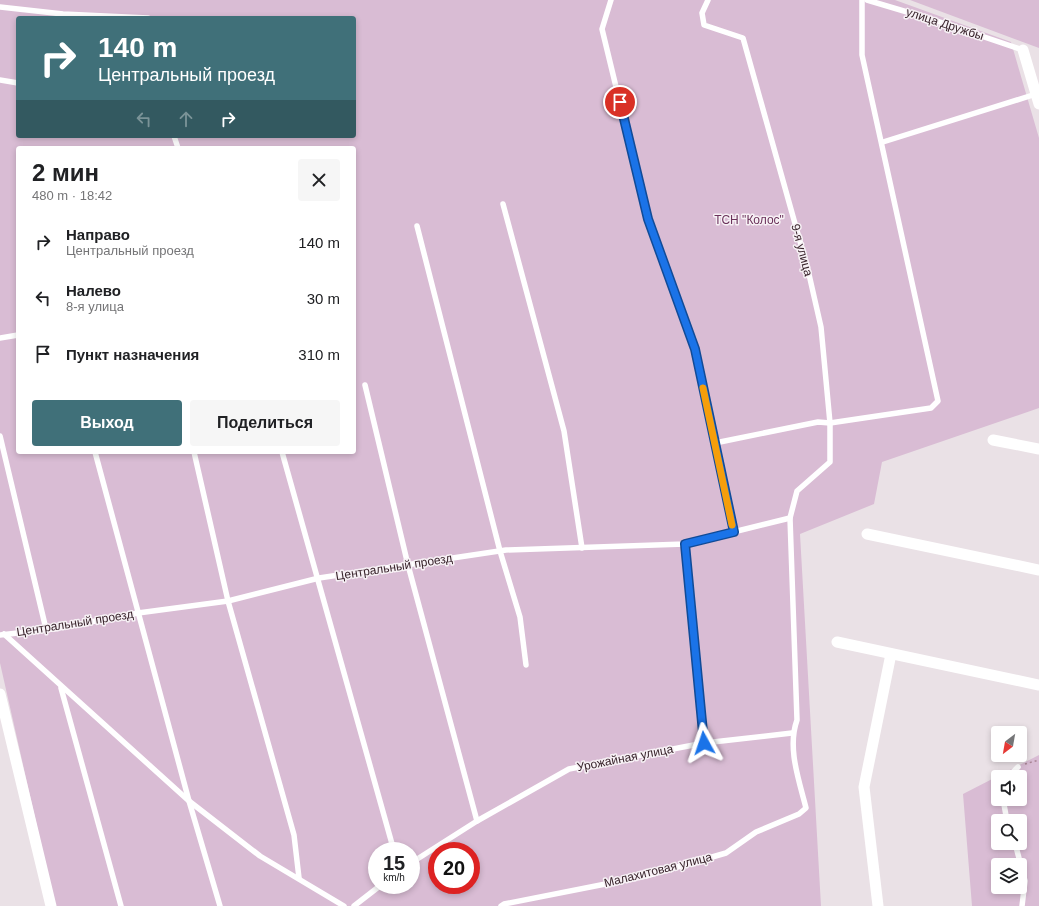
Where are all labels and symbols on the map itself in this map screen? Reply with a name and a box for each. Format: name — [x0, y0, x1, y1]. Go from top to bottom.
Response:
street label: улица Дружбы — [904, 5, 986, 43]
pin — [603, 85, 637, 119]
park label: ТСН "Колос" — [714, 213, 784, 227]
street label: 9-я улица — [788, 222, 816, 278]
street label: Центральный проезд — [335, 551, 453, 583]
street label: Центральный проезд — [16, 607, 134, 639]
position arrow — [683, 722, 725, 764]
north arrow — [991, 726, 1027, 762]
street label: Урожайная улица — [576, 742, 675, 774]
speed limit sign: 20 — [428, 842, 480, 894]
street label: Малахитовая улица — [602, 850, 714, 890]

